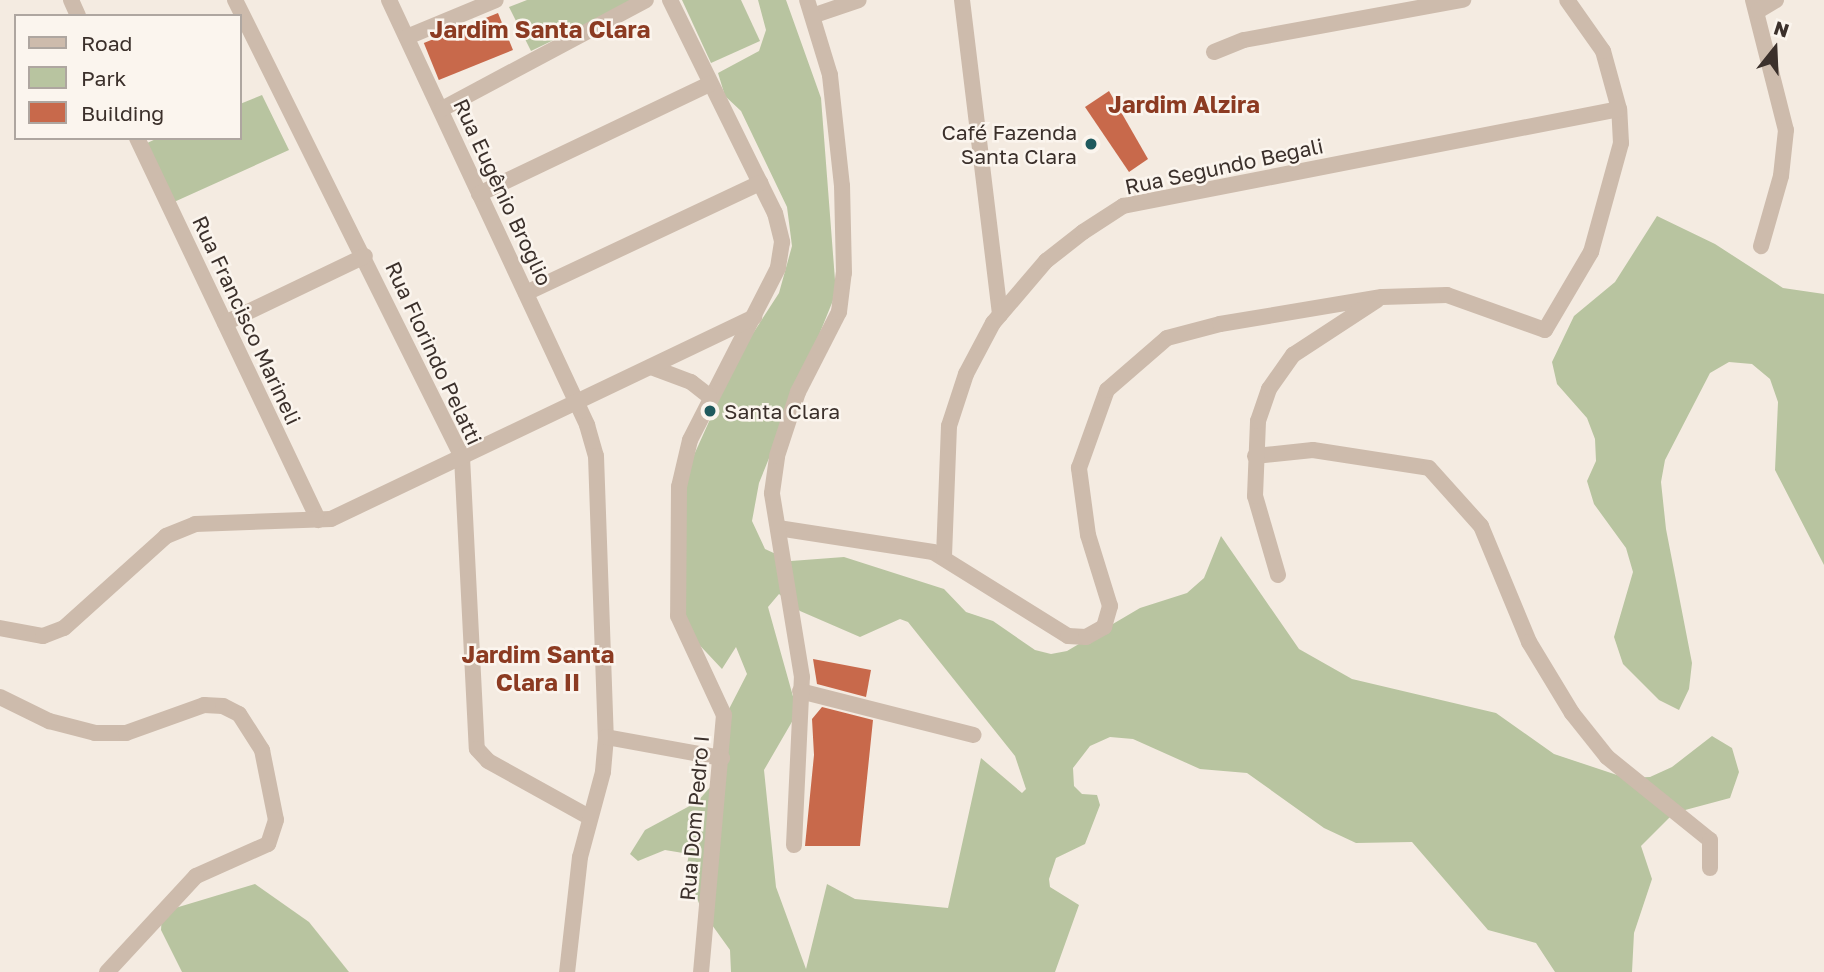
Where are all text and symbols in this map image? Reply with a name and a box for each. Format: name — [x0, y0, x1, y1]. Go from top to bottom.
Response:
legend — [14, 14, 242, 140]
north arrow — [1740, 14, 1810, 84]
district label: Jardim Santa Clara — [430, 15, 650, 43]
text: N — [1771, 15, 1792, 42]
text: Road — [81, 30, 132, 56]
text: Park — [81, 65, 126, 91]
district label: Jardim Alzira — [1108, 90, 1260, 118]
street label: Rua Eugênio Broglio — [449, 95, 557, 289]
text: Building — [81, 100, 164, 126]
place label: Café Fazenda Santa Clara — [941, 119, 1077, 169]
street label: Rua Segundo Begali — [1123, 133, 1325, 199]
marker: Café Fazenda Santa Clara — [1083, 136, 1099, 152]
street label: Rua Francisco Marineli — [187, 212, 307, 428]
street label: Rua Florindo Pelatti — [381, 257, 487, 449]
place label: Santa Clara — [724, 398, 840, 424]
marker: Santa Clara — [702, 403, 718, 419]
district label: Jardim Santa Clara II — [462, 640, 614, 696]
street label: Rua Dom Pedro I — [674, 734, 714, 902]

